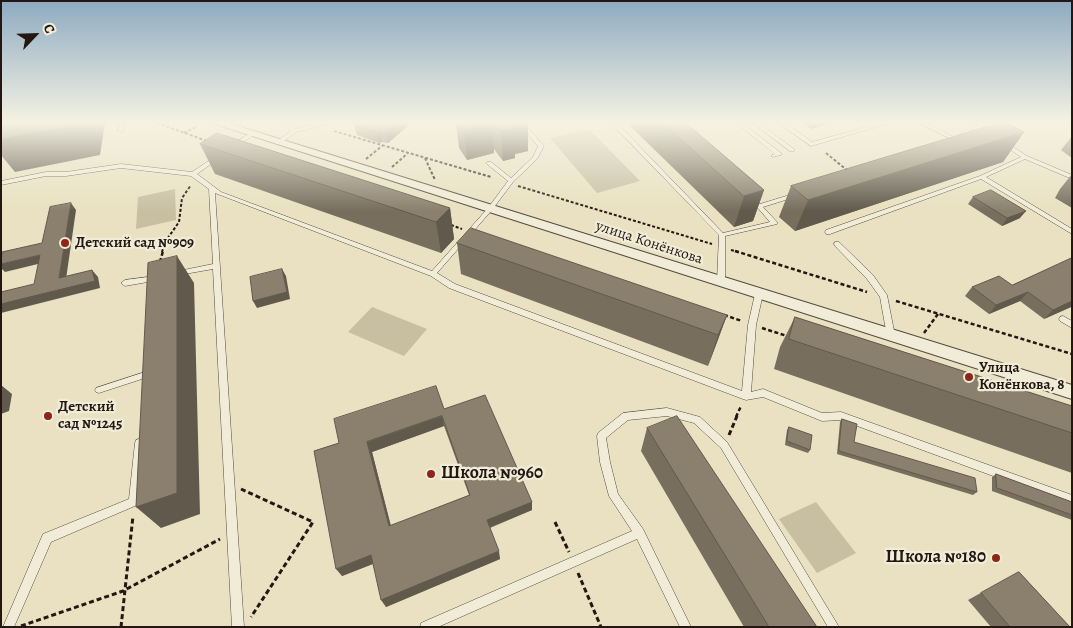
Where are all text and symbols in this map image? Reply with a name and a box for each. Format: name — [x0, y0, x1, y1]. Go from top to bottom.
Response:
north arrow — [10, 10, 60, 60]
text: С — [39, 21, 60, 36]
street label: улица Конёнкова — [593, 217, 705, 269]
place label: Детский сад №909 — [75, 234, 194, 252]
marker: Детский сад №909 — [59, 237, 71, 249]
place label: Улица Конёнкова, 8 — [979, 359, 1064, 394]
marker: Улица Конёнкова, 8 — [963, 371, 975, 383]
place label: Детский сад №1245 — [58, 398, 123, 433]
marker: Детский сад №1245 — [42, 410, 54, 422]
place label: Школа №960 — [441, 463, 543, 485]
marker: Школа №960 — [425, 468, 437, 480]
place label: Школа №180 — [886, 547, 986, 569]
marker: Школа №180 — [990, 552, 1002, 564]

